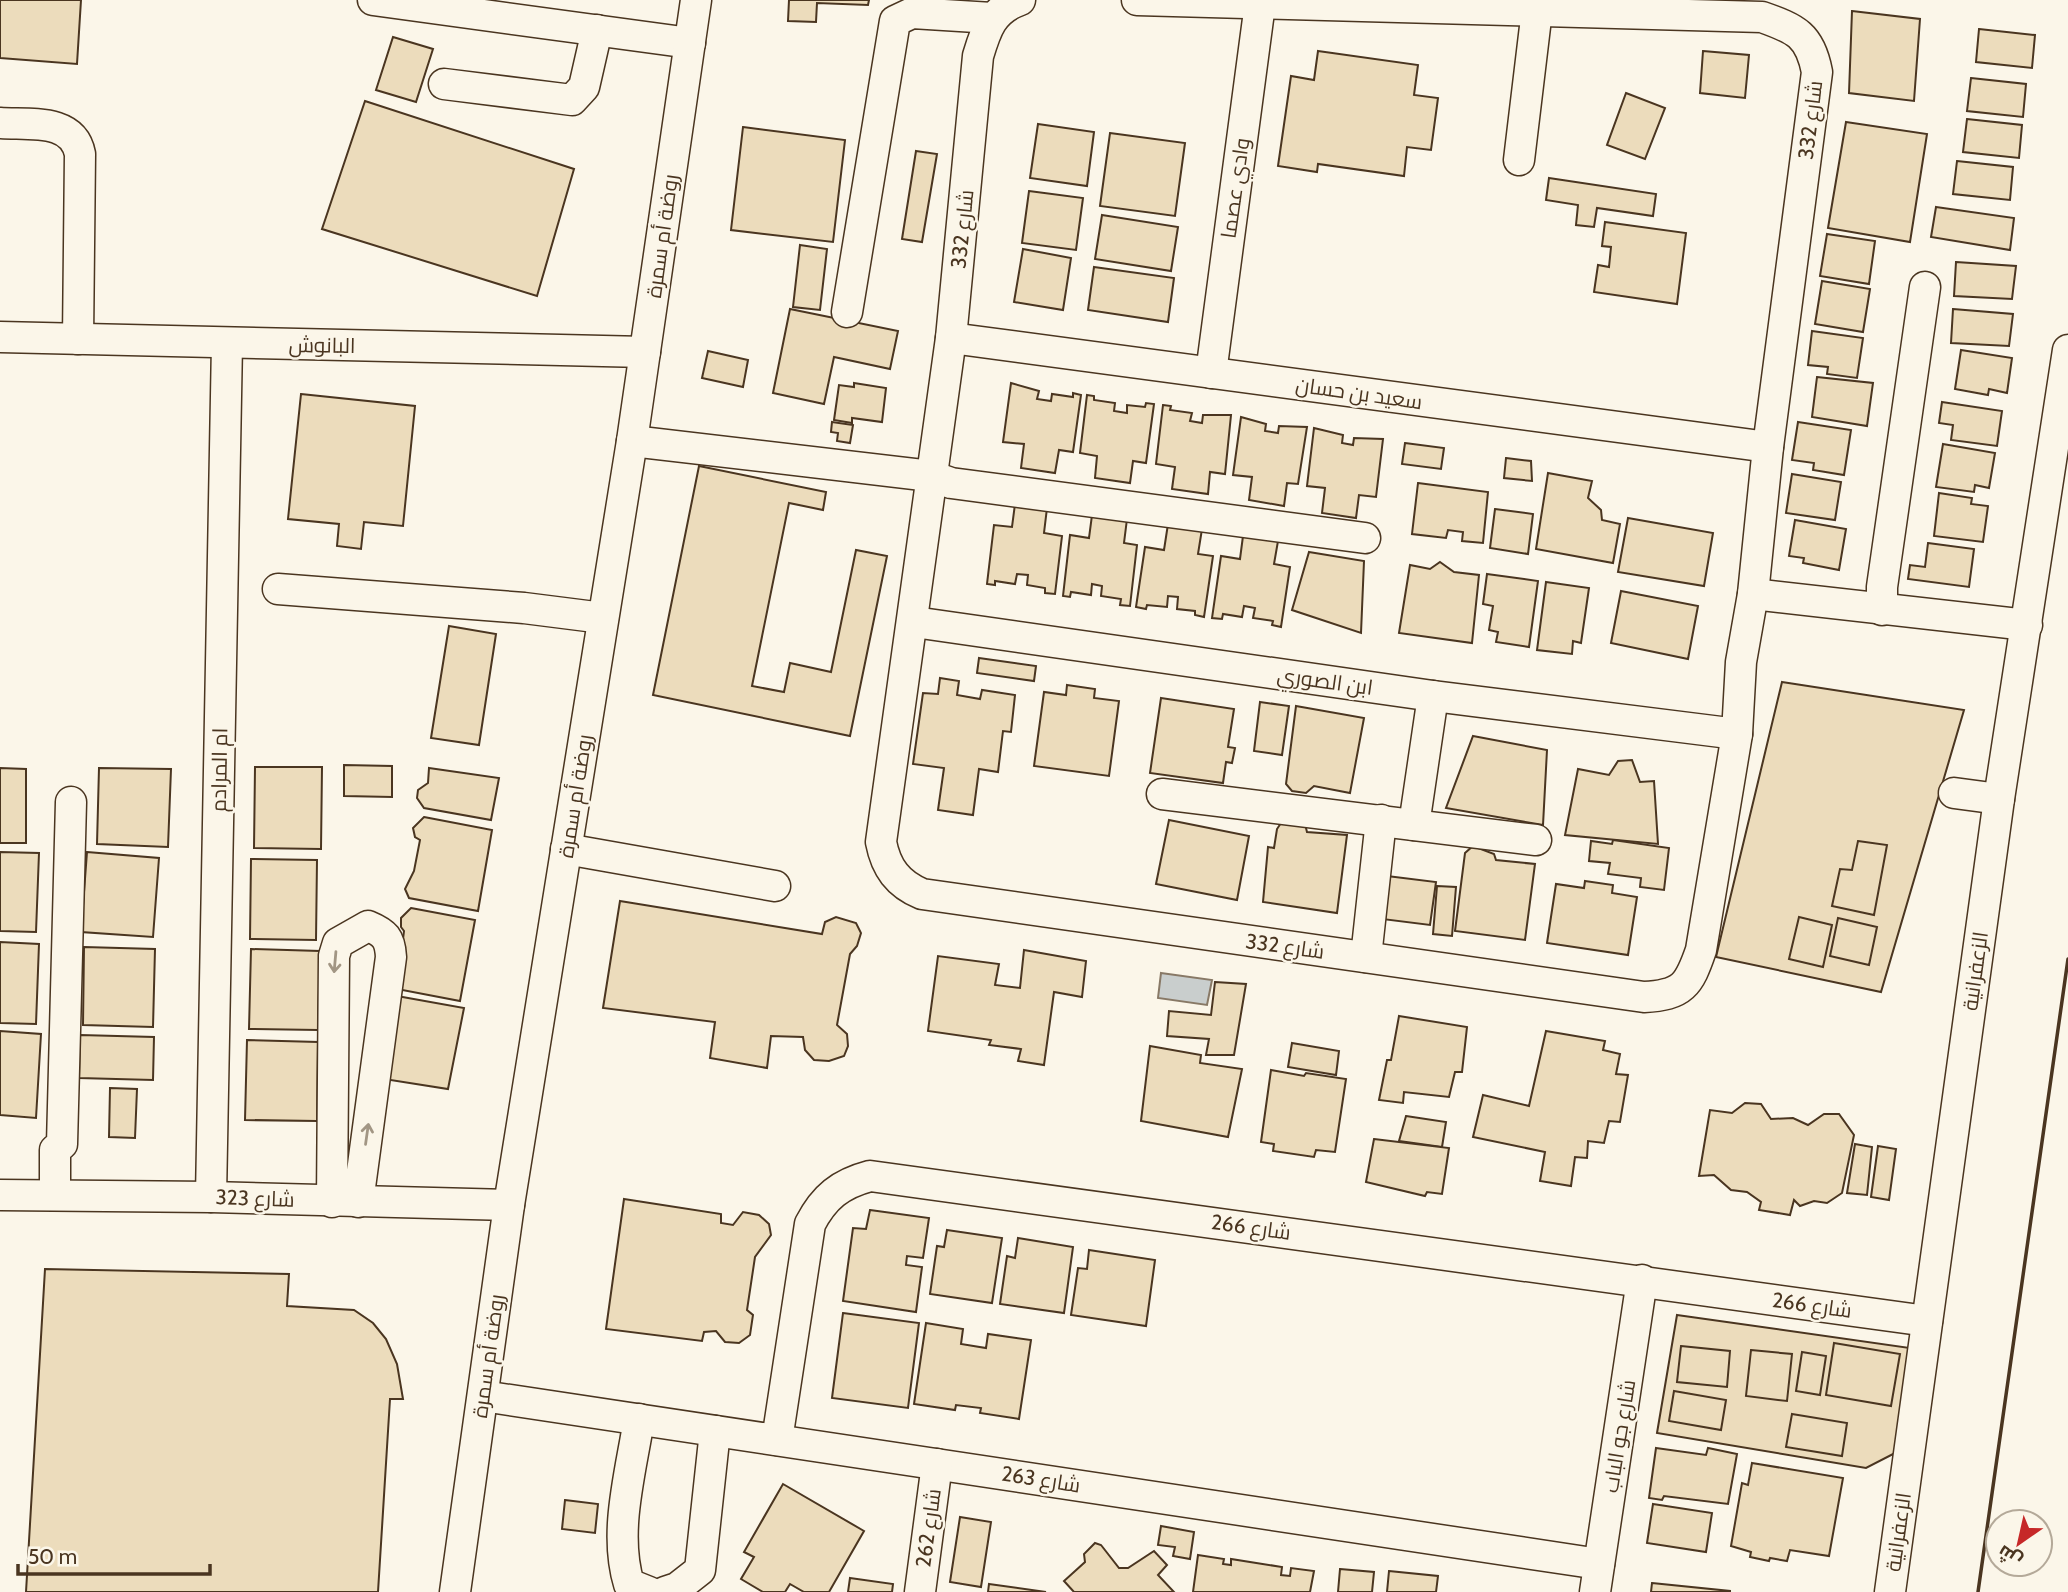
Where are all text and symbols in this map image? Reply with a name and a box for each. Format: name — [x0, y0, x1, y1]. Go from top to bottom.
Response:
street label: شارع 332 — [1793, 79, 1829, 161]
street label: وادي عصما — [1216, 136, 1258, 241]
street label: روضة أم سمرة — [641, 173, 685, 300]
street label: شارع 332 — [945, 188, 981, 270]
street label: البانوش — [288, 332, 356, 359]
street label: سعيد بن حسان — [1294, 372, 1424, 415]
street label: ابن الصوري — [1275, 662, 1375, 704]
street label: ام المرادم — [206, 728, 234, 812]
street label: روضة أم سمرة — [553, 732, 599, 860]
street label: شارع 332 — [1244, 928, 1326, 966]
street label: الزعفرانية — [1957, 930, 1993, 1012]
one-way arrow — [328, 950, 341, 972]
one-way arrow — [361, 1123, 374, 1146]
street label: شارع 323 — [215, 1184, 295, 1214]
street label: شارع 266 — [1209, 1209, 1292, 1247]
street label: شارع 266 — [1770, 1287, 1853, 1325]
street label: روضة أم سمرة — [467, 1293, 511, 1420]
street label: شارع جو الباب — [1598, 1378, 1642, 1495]
street label: شارع 263 — [999, 1460, 1082, 1500]
street label: شارع 262 — [910, 1487, 948, 1569]
street label: الزعفرانية — [1880, 1491, 1916, 1573]
north arrow — [1984, 1508, 2054, 1578]
scale bar — [18, 1532, 210, 1576]
text: ش — [1993, 1540, 2026, 1573]
text: 50 m — [28, 1544, 77, 1569]

